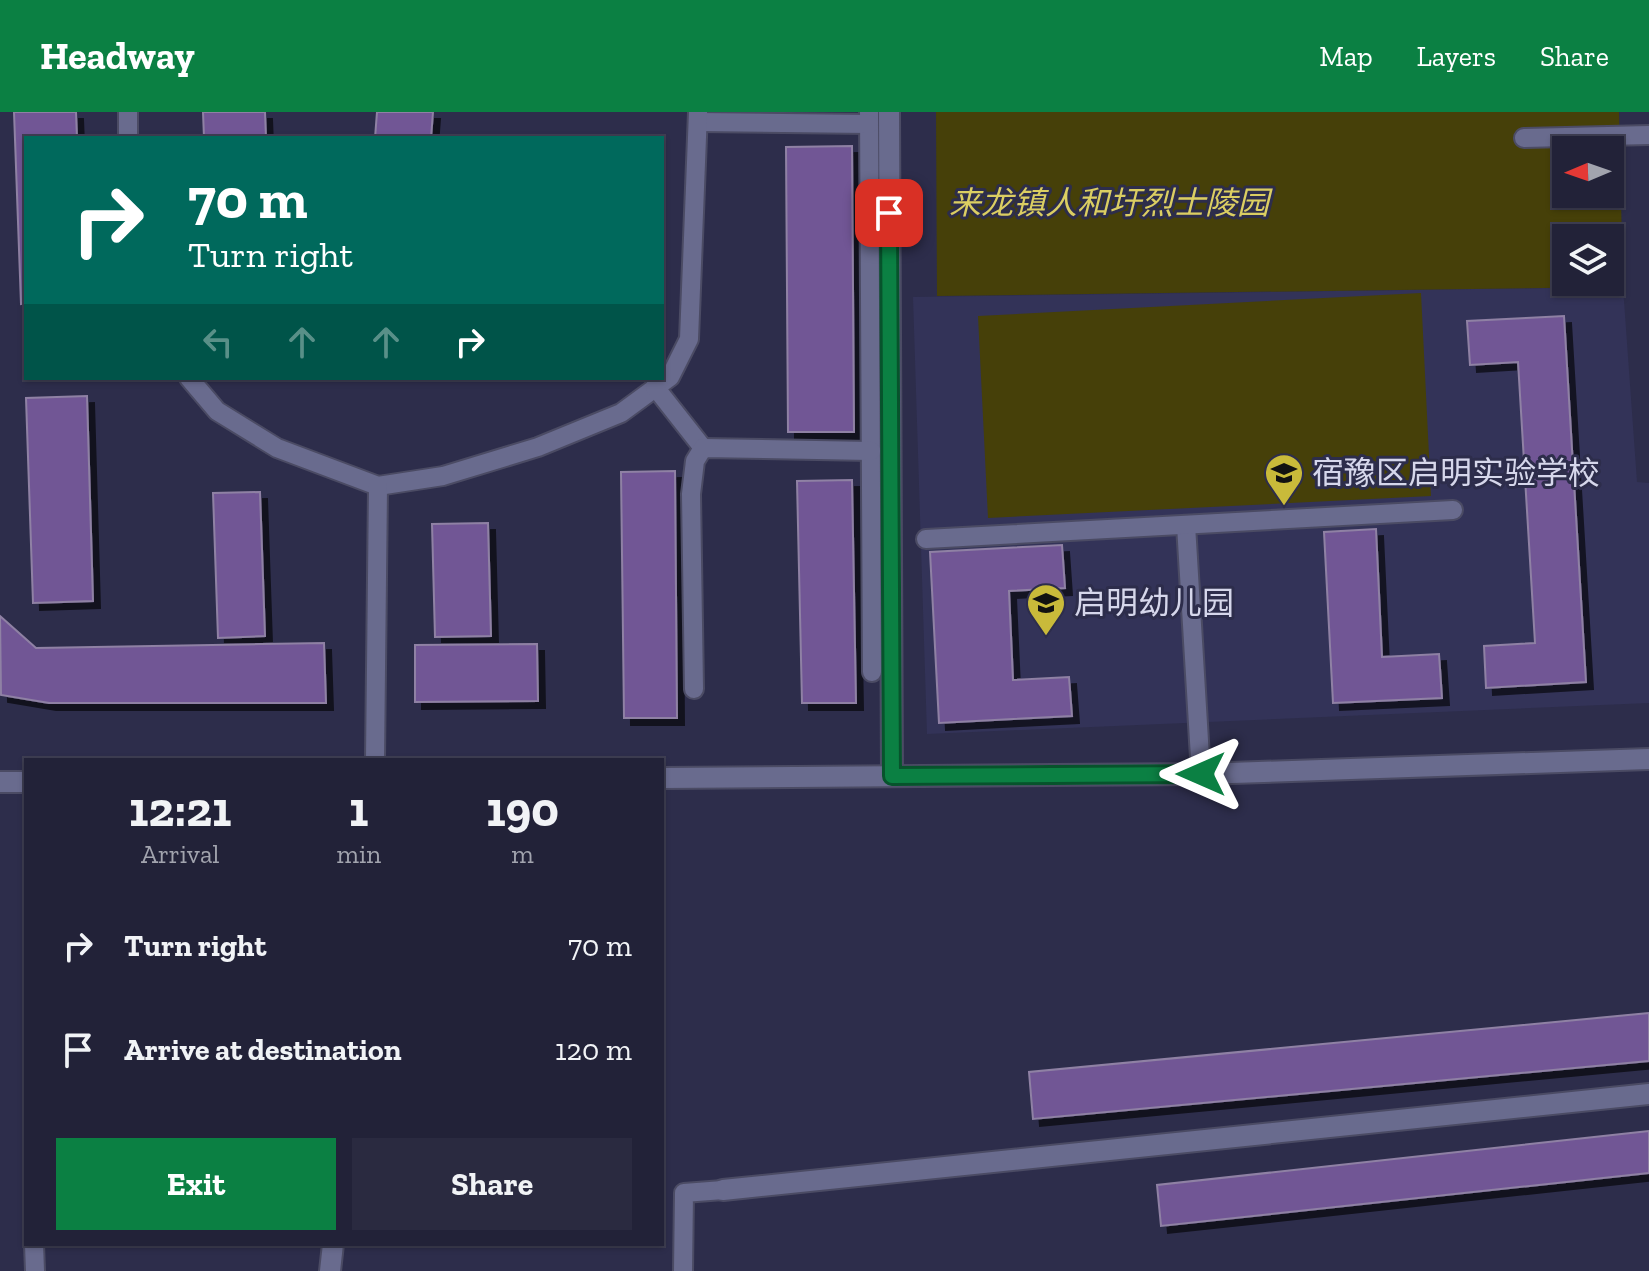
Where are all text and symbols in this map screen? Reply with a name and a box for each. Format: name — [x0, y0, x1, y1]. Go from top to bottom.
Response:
text: Headway — [40, 33, 195, 79]
text: Map — [1319, 40, 1373, 73]
text: Layers — [1417, 40, 1496, 73]
text: Share — [1540, 40, 1609, 73]
north arrow — [1552, 136, 1624, 208]
map controls — [1552, 136, 1624, 296]
text: 70 m — [188, 165, 308, 232]
icon: right — [56, 168, 160, 272]
pin — [855, 179, 923, 247]
park label: 来龙镇人和圩烈士陵园 — [949, 184, 1273, 222]
icon: arrive — [867, 191, 911, 235]
button: layers — [1552, 224, 1624, 296]
text: Turn right — [188, 233, 353, 276]
icon: left — [196, 320, 240, 364]
icon: ahead — [280, 320, 324, 364]
icon: ahead — [364, 320, 408, 364]
icon: right — [448, 320, 492, 364]
school or university icon: 宿豫区启明实验学校 — [1263, 452, 1305, 507]
place label: 宿豫区启明实验学校 — [1312, 454, 1600, 492]
school or university icon: 启明幼儿园 — [1025, 582, 1067, 637]
place label: 启明幼儿园 — [1074, 584, 1234, 622]
position arrow — [1159, 732, 1243, 816]
text: 12:21 — [129, 781, 231, 838]
text: 1 — [349, 781, 368, 838]
text: 190 — [486, 781, 559, 838]
text: Arrival — [141, 838, 219, 870]
text: min — [336, 838, 381, 870]
text: m — [511, 838, 534, 870]
icon: right — [56, 924, 100, 968]
text: Turn right — [124, 928, 266, 964]
text: 70 m — [568, 928, 632, 964]
icon: arrive — [56, 1028, 100, 1072]
text: Arrive at destination — [124, 1032, 401, 1068]
text: 120 m — [555, 1032, 632, 1068]
button: Exit — [56, 1138, 336, 1230]
button: Share — [352, 1138, 632, 1230]

